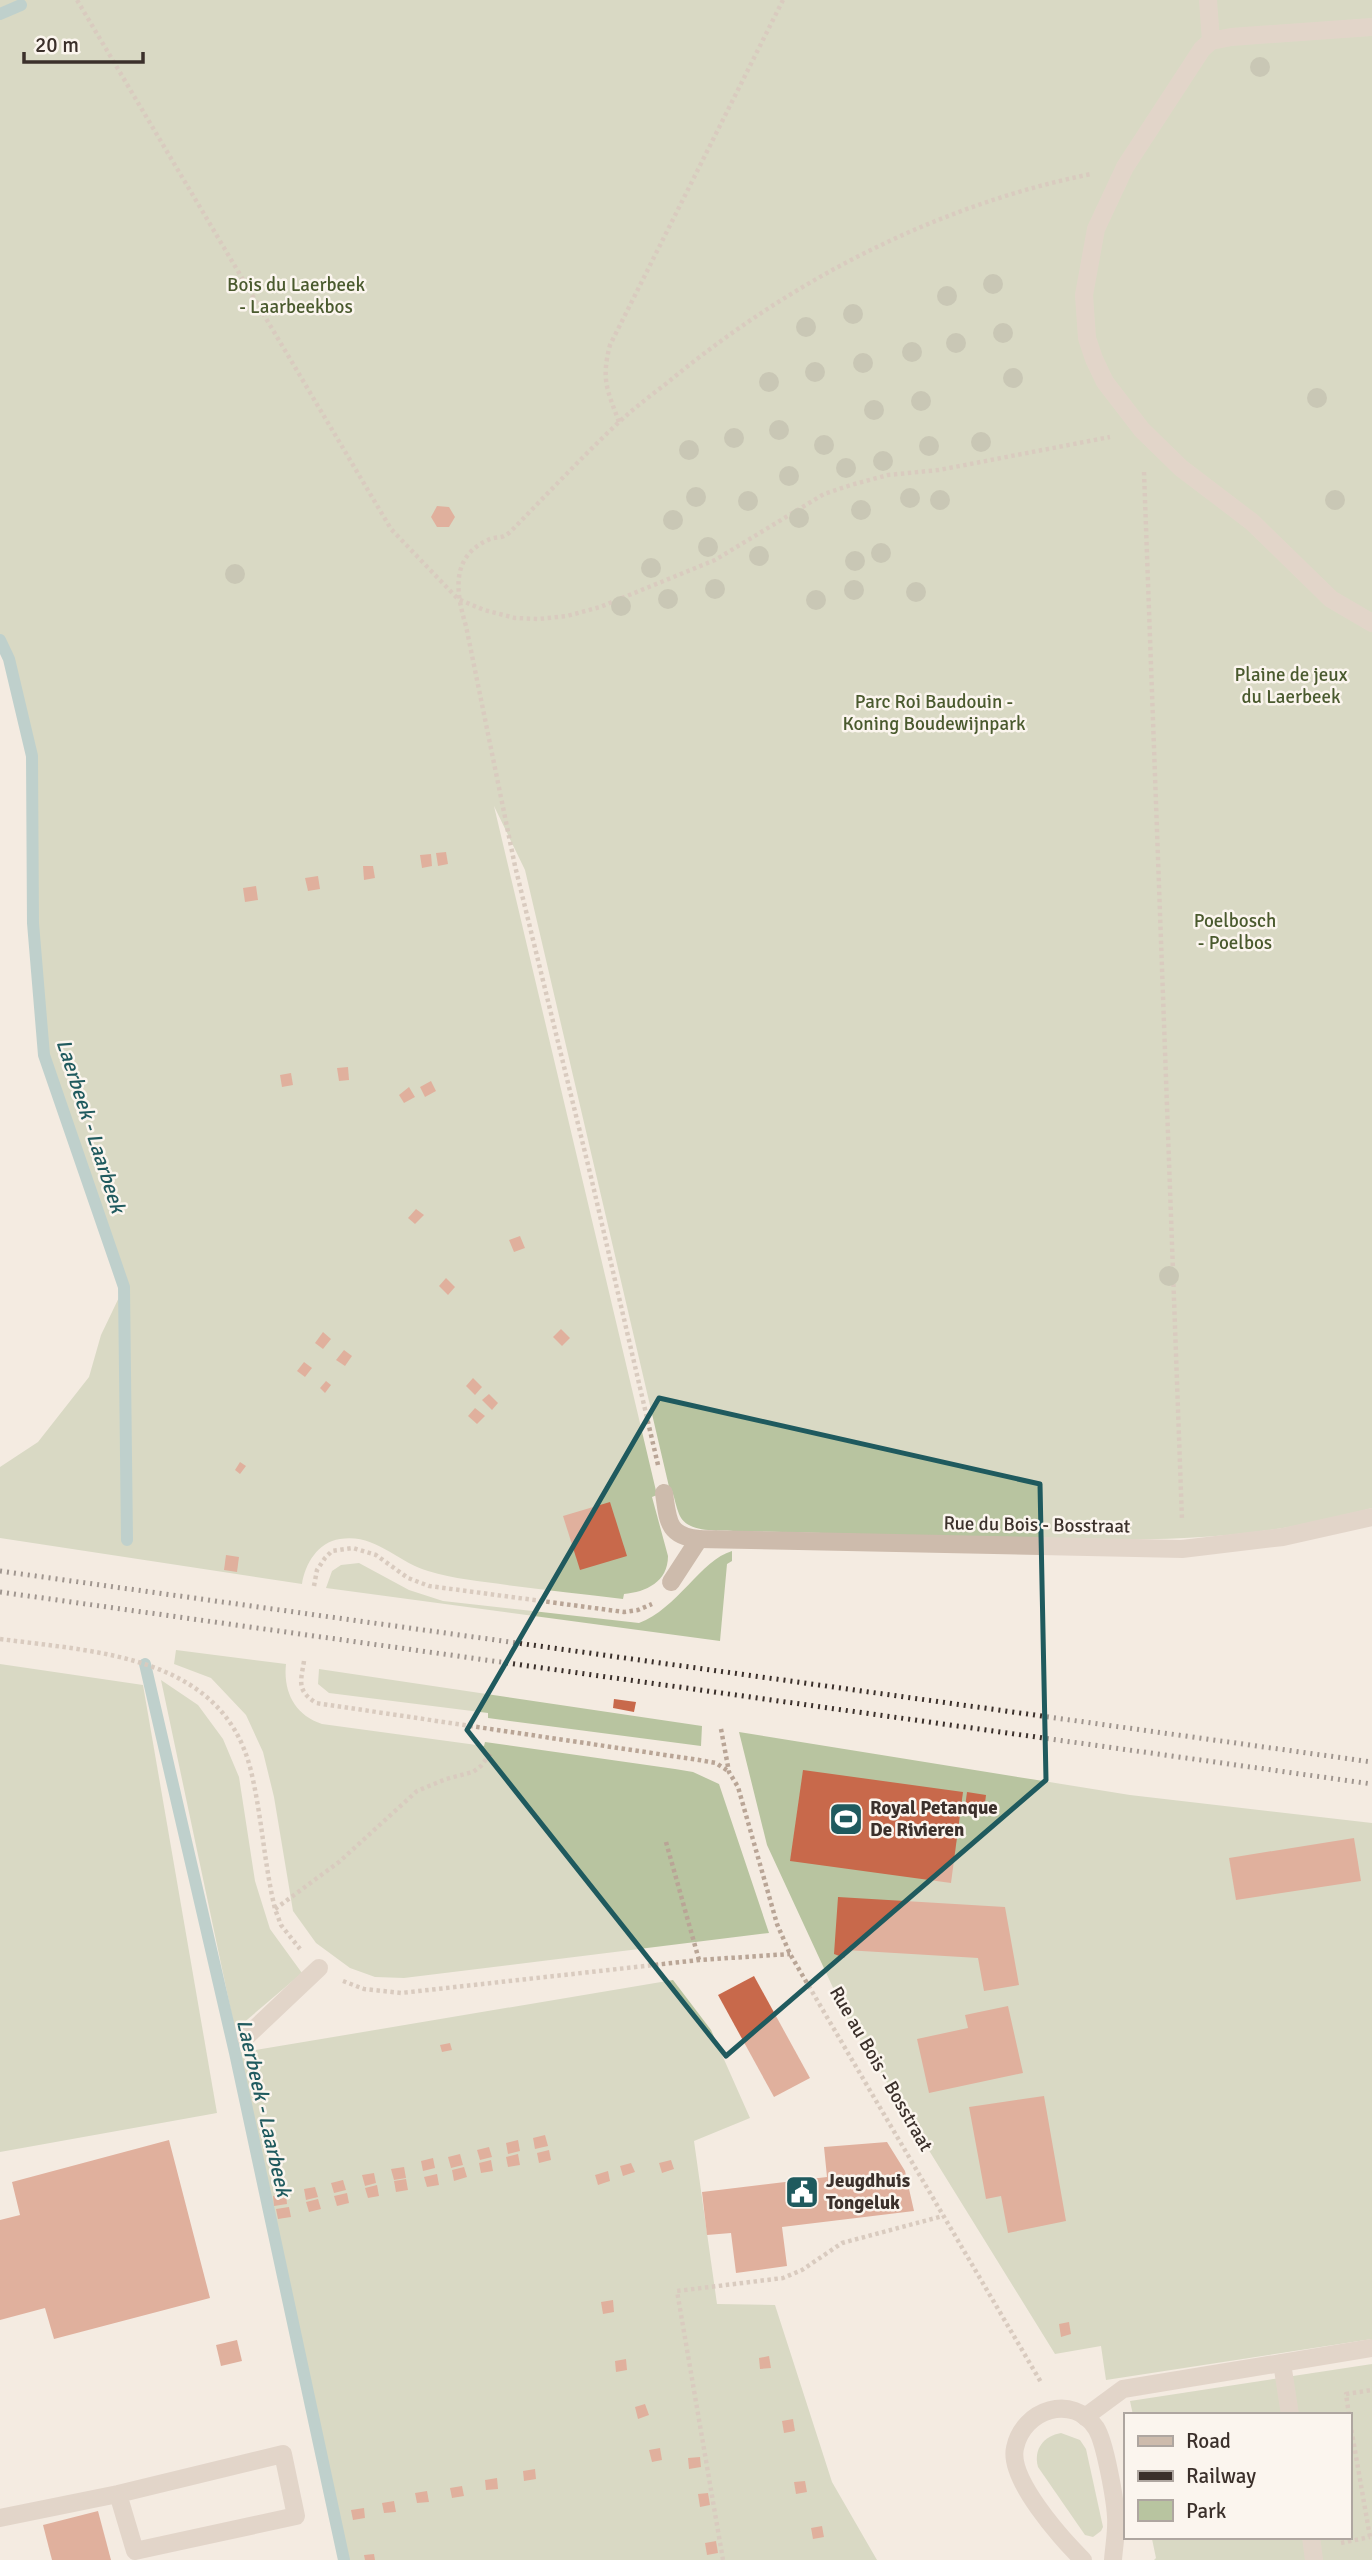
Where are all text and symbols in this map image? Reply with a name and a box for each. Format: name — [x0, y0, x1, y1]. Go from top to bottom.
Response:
scale bar — [24, 21, 144, 65]
text: 20 m — [35, 32, 79, 58]
park label: Bois du Laerbeek - Laarbeekbos — [227, 273, 365, 319]
park label: Plaine de jeux du Laerbeek — [1235, 663, 1348, 709]
park label: Parc Roi Baudouin - Koning Boudewijnpark — [842, 690, 1026, 736]
park label: Poelbosch - Poelbos — [1194, 909, 1276, 955]
water label: Laerbeek - Laarbeek — [51, 1036, 132, 1219]
street label: Rue du Bois - Bosstraat — [943, 1511, 1131, 1539]
place label: Royal Petanque De Rivieren — [870, 1796, 998, 1842]
sports icon: Royal Petanque De Rivieren — [827, 1800, 865, 1838]
street label: Rue au Bois - Bosstraat — [824, 1982, 938, 2156]
water label: Laerbeek - Laarbeek — [231, 2017, 298, 2202]
place label: Jeugdhuis Tongeluk — [826, 2169, 910, 2215]
public building icon: Jeugdhuis Tongeluk — [783, 2173, 821, 2211]
legend — [1124, 2413, 1351, 2539]
text: Road — [1186, 2428, 1231, 2454]
text: Railway — [1186, 2463, 1256, 2489]
text: Park — [1186, 2498, 1227, 2524]

